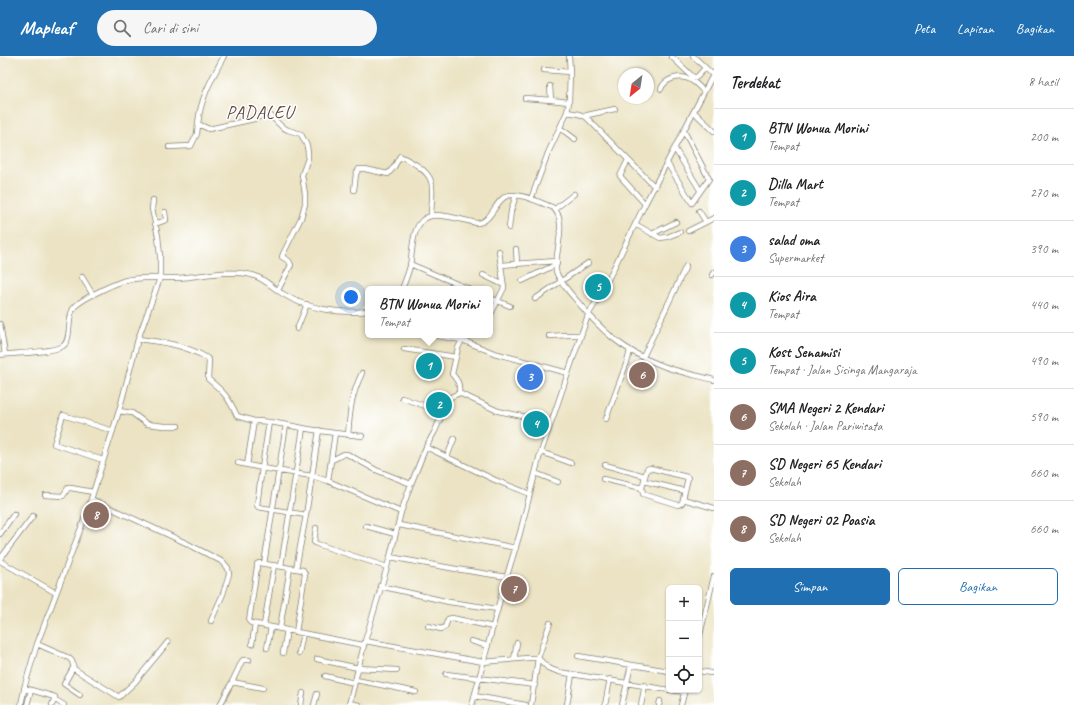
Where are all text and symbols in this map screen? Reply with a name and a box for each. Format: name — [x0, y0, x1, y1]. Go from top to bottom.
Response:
search box — [97, 10, 377, 46]
text: Mapleaf — [20, 16, 73, 40]
icon: search — [111, 17, 133, 39]
text: Cari di sini — [143, 19, 198, 38]
text: Peta — [914, 20, 935, 37]
text: Lapisan — [957, 20, 994, 37]
text: Bagikan — [1016, 20, 1054, 37]
north arrow — [618, 68, 654, 104]
text: Terdekat — [730, 72, 780, 93]
text: 8 hasil — [1028, 74, 1058, 90]
district label: PADALEU — [226, 101, 296, 123]
text: BTN Wonua Morini — [768, 119, 868, 138]
text: 1 — [740, 129, 746, 145]
text: 200 m — [1030, 129, 1058, 145]
text: Tempat — [768, 138, 799, 154]
text: Dilla Mart — [768, 175, 823, 194]
text: 2 — [740, 185, 746, 201]
text: 270 m — [1030, 185, 1058, 201]
text: Tempat — [768, 194, 799, 210]
text: salad oma — [768, 231, 819, 250]
text: 3 — [740, 241, 746, 257]
text: 390 m — [1030, 241, 1058, 257]
text: Supermarket — [768, 250, 823, 266]
pin: 5 — [585, 272, 611, 302]
popup — [365, 286, 493, 338]
your location — [341, 287, 361, 307]
text: Kios Aira — [768, 287, 816, 306]
text: BTN Wonua Morini — [379, 295, 479, 314]
text: 4 — [740, 297, 746, 313]
text: 440 m — [1030, 297, 1058, 313]
text: Tempat — [768, 306, 799, 322]
text: Tempat — [379, 314, 410, 330]
text: Kost Senamisi — [768, 343, 839, 362]
pin: 1 — [416, 351, 442, 381]
text: 5 — [740, 353, 746, 369]
text: 490 m — [1030, 353, 1058, 369]
pin: 6 — [629, 360, 655, 390]
pin: 3 — [517, 362, 543, 392]
text: Tempat · Jalan Sisinga Mangaraja — [768, 362, 917, 378]
pin: 2 — [426, 390, 452, 420]
text: SMA Negeri 2 Kendari — [768, 399, 883, 418]
pin: 4 — [523, 409, 549, 439]
text: 6 — [740, 409, 746, 425]
text: 590 m — [1030, 409, 1058, 425]
text: Sekolah · Jalan Pariwisata — [768, 418, 883, 434]
text: SD Negeri 65 Kendari — [768, 455, 881, 474]
text: 7 — [740, 465, 746, 481]
text: 660 m — [1030, 465, 1058, 481]
text: Sekolah — [768, 474, 801, 490]
pin: 8 — [83, 500, 109, 530]
text: SD Negeri 02 Poasia — [768, 511, 874, 530]
text: 8 — [740, 521, 746, 537]
text: 660 m — [1030, 521, 1058, 537]
text: Sekolah — [768, 530, 801, 546]
button: Simpan — [730, 568, 890, 605]
button: Bagikan — [898, 568, 1058, 605]
pin: 7 — [501, 574, 527, 604]
map controls — [666, 585, 702, 693]
button: + — [666, 585, 702, 621]
button: − — [666, 621, 702, 657]
button: locate — [666, 657, 702, 693]

